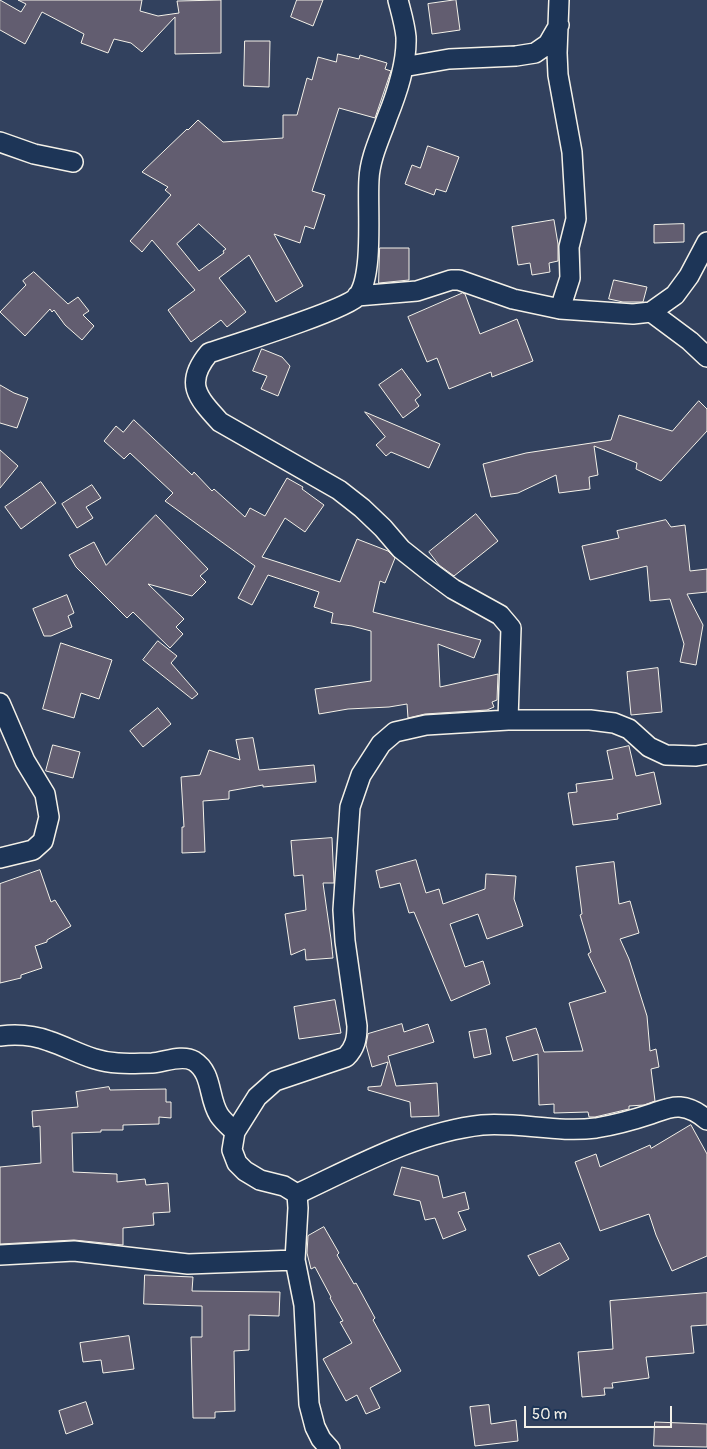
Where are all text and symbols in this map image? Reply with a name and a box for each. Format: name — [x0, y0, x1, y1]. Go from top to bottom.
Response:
scale bar — [527, 1396, 674, 1428]
text: 50 m — [532, 1405, 567, 1424]

